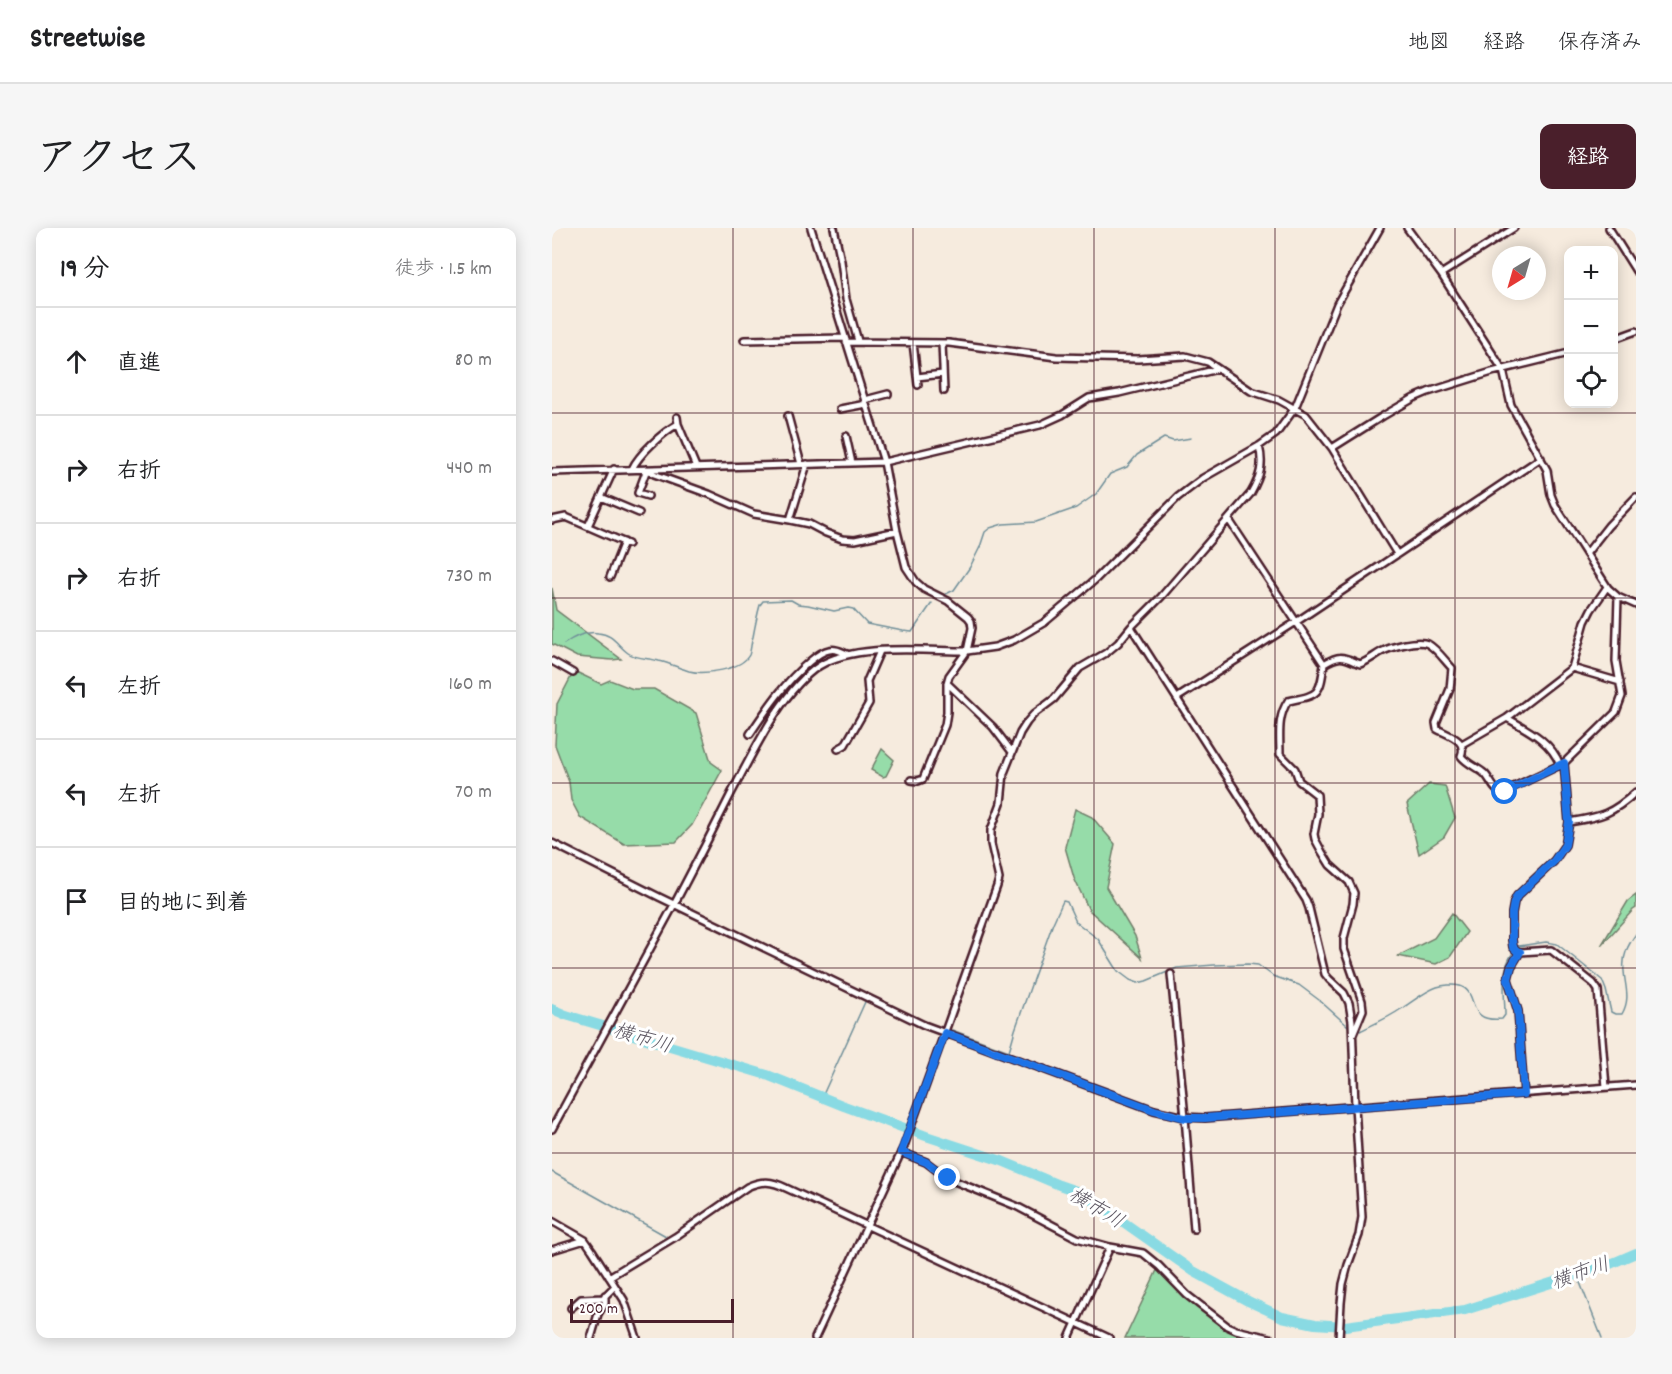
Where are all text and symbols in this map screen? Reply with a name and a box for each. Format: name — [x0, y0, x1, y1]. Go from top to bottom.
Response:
text: Streetwise — [30, 21, 145, 61]
text: 地図 — [1408, 29, 1450, 59]
text: 経路 — [1483, 29, 1525, 59]
text: 保存済み — [1558, 29, 1642, 59]
button: 経路 — [1540, 124, 1636, 189]
text: アクセス — [36, 132, 201, 192]
north arrow — [1492, 246, 1546, 300]
map controls — [1564, 246, 1618, 408]
button: + — [1564, 246, 1618, 300]
text: 19 分 — [60, 252, 110, 289]
text: 徒歩 · 1.5 km — [395, 256, 492, 284]
button: − — [1564, 300, 1618, 354]
icon: ahead — [60, 345, 93, 378]
text: 80 m — [455, 347, 492, 375]
text: 直進 — [117, 349, 161, 380]
button: locate — [1564, 354, 1618, 408]
icon: right — [60, 453, 93, 486]
text: 440 m — [446, 455, 492, 483]
text: 右折 — [117, 457, 161, 488]
icon: right — [60, 561, 93, 594]
text: 730 m — [446, 563, 492, 591]
text: 右折 — [117, 565, 161, 596]
icon: left — [60, 669, 93, 702]
text: 160 m — [449, 671, 492, 699]
text: 左折 — [117, 673, 161, 704]
icon: left — [60, 777, 93, 810]
route start — [1491, 778, 1517, 804]
text: 70 m — [455, 779, 492, 807]
text: 左折 — [117, 781, 161, 812]
icon: arrive — [60, 885, 93, 918]
text: 目的地に到着 — [117, 889, 249, 920]
water label: 横市川 — [609, 1018, 675, 1062]
route end — [934, 1164, 960, 1190]
water label: 横市川 — [1063, 1182, 1128, 1237]
water label: 横市川 — [1548, 1252, 1614, 1298]
scale bar — [570, 1296, 734, 1324]
text: 200 m — [579, 1298, 618, 1321]

